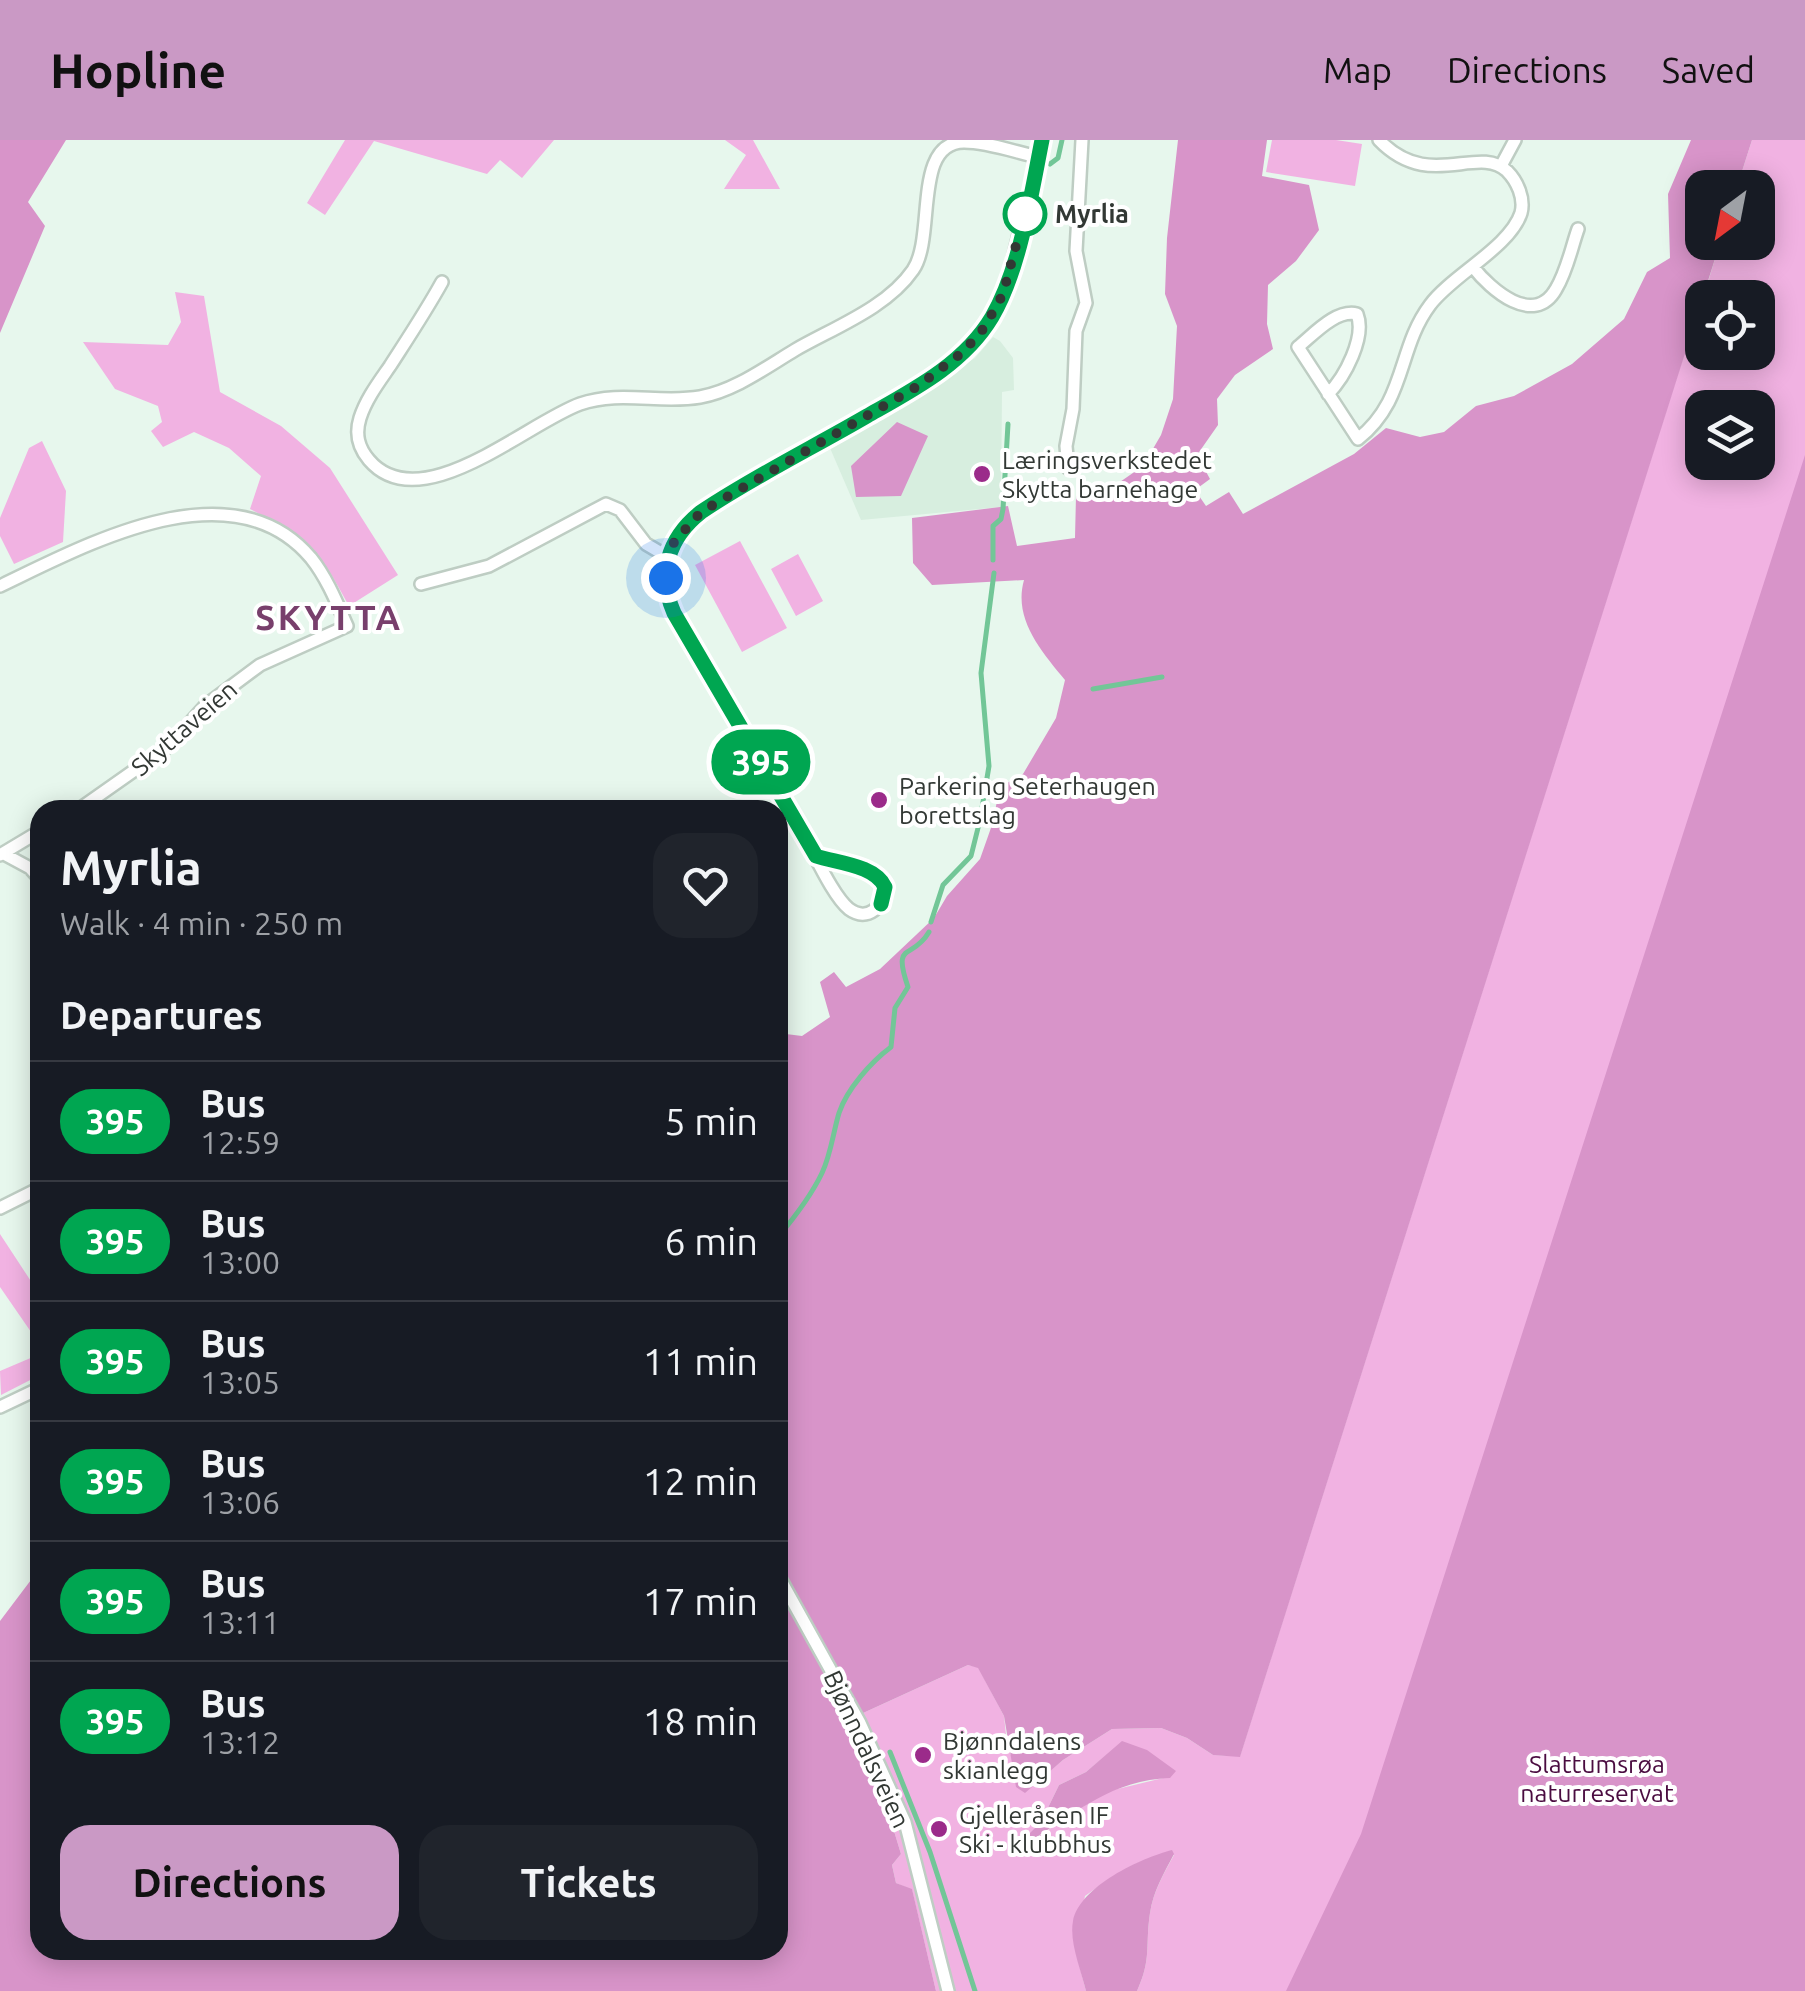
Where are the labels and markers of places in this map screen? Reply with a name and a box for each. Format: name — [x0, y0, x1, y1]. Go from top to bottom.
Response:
marker: Myrlia — [1004, 193, 1046, 235]
place label: Myrlia — [1055, 200, 1129, 228]
place label: Læringsverkstedet Skytta barnehage — [1002, 446, 1212, 503]
marker: Læringsverkstedet Skytta barnehage — [971, 463, 993, 485]
place label: Parkering Seterhaugen borettslag — [899, 772, 1156, 829]
marker: Parkering Seterhaugen borettslag — [868, 789, 890, 811]
place label: Bjønndalens skianlegg — [943, 1727, 1081, 1784]
marker: Bjønndalens skianlegg — [912, 1744, 934, 1766]
place label: Gjelleråsen IF Ski - klubbhus — [959, 1801, 1112, 1858]
marker: Gjelleråsen IF Ski - klubbhus — [928, 1818, 950, 1840]

